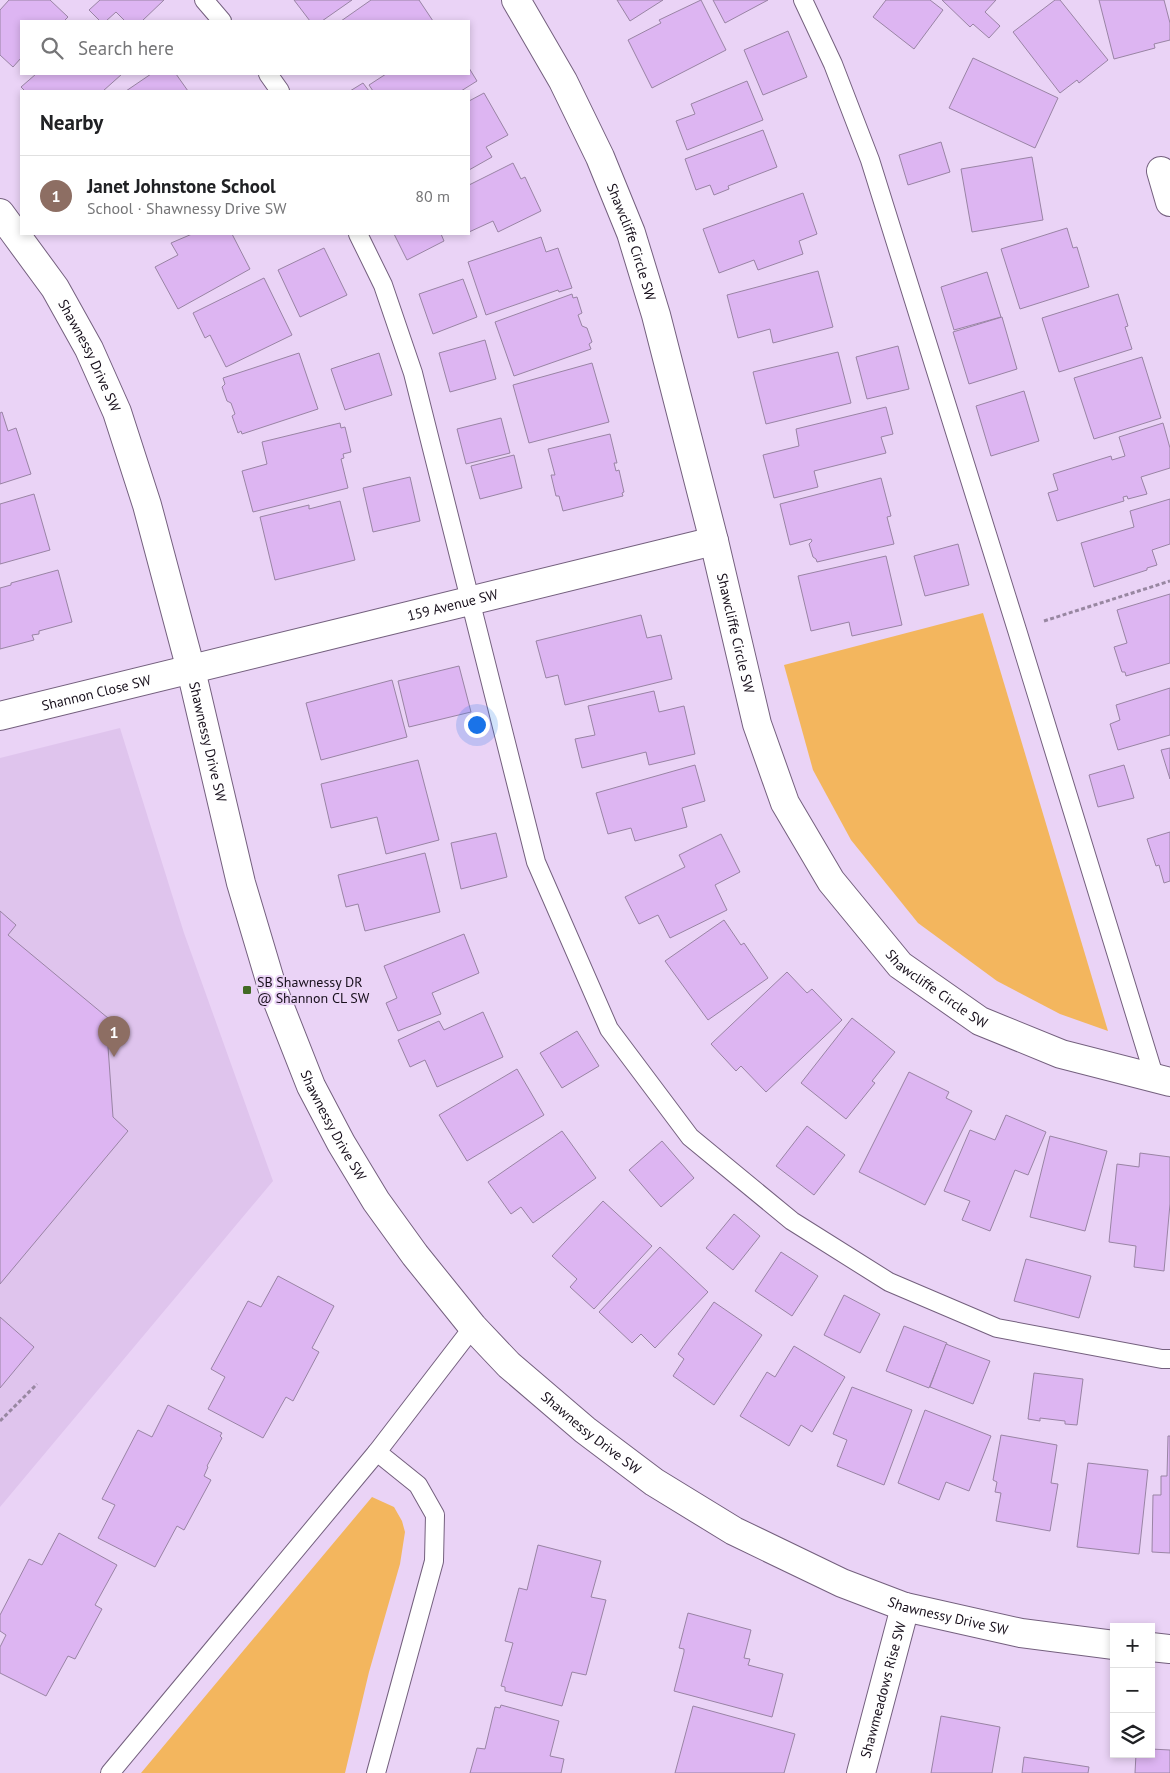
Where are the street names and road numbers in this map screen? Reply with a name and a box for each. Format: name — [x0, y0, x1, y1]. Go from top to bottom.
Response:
street label: Shawcliffe Circle SW — [603, 181, 660, 303]
street label: Shawnessy Drive SW — [54, 296, 125, 415]
street label: Shawcliffe Circle SW — [713, 571, 759, 695]
street label: 159 Avenue SW — [405, 585, 500, 625]
street label: Shannon Close SW — [40, 671, 153, 715]
street label: Shawnessy Drive SW — [185, 680, 231, 804]
street label: Shawcliffe Circle SW — [882, 946, 991, 1032]
street label: Shawnessy Drive SW — [297, 1067, 371, 1184]
street label: Shawnessy Drive SW — [537, 1387, 645, 1478]
street label: Shawnessy Drive SW — [885, 1592, 1010, 1639]
street label: Shawmeadows Rise SW — [856, 1619, 910, 1760]

